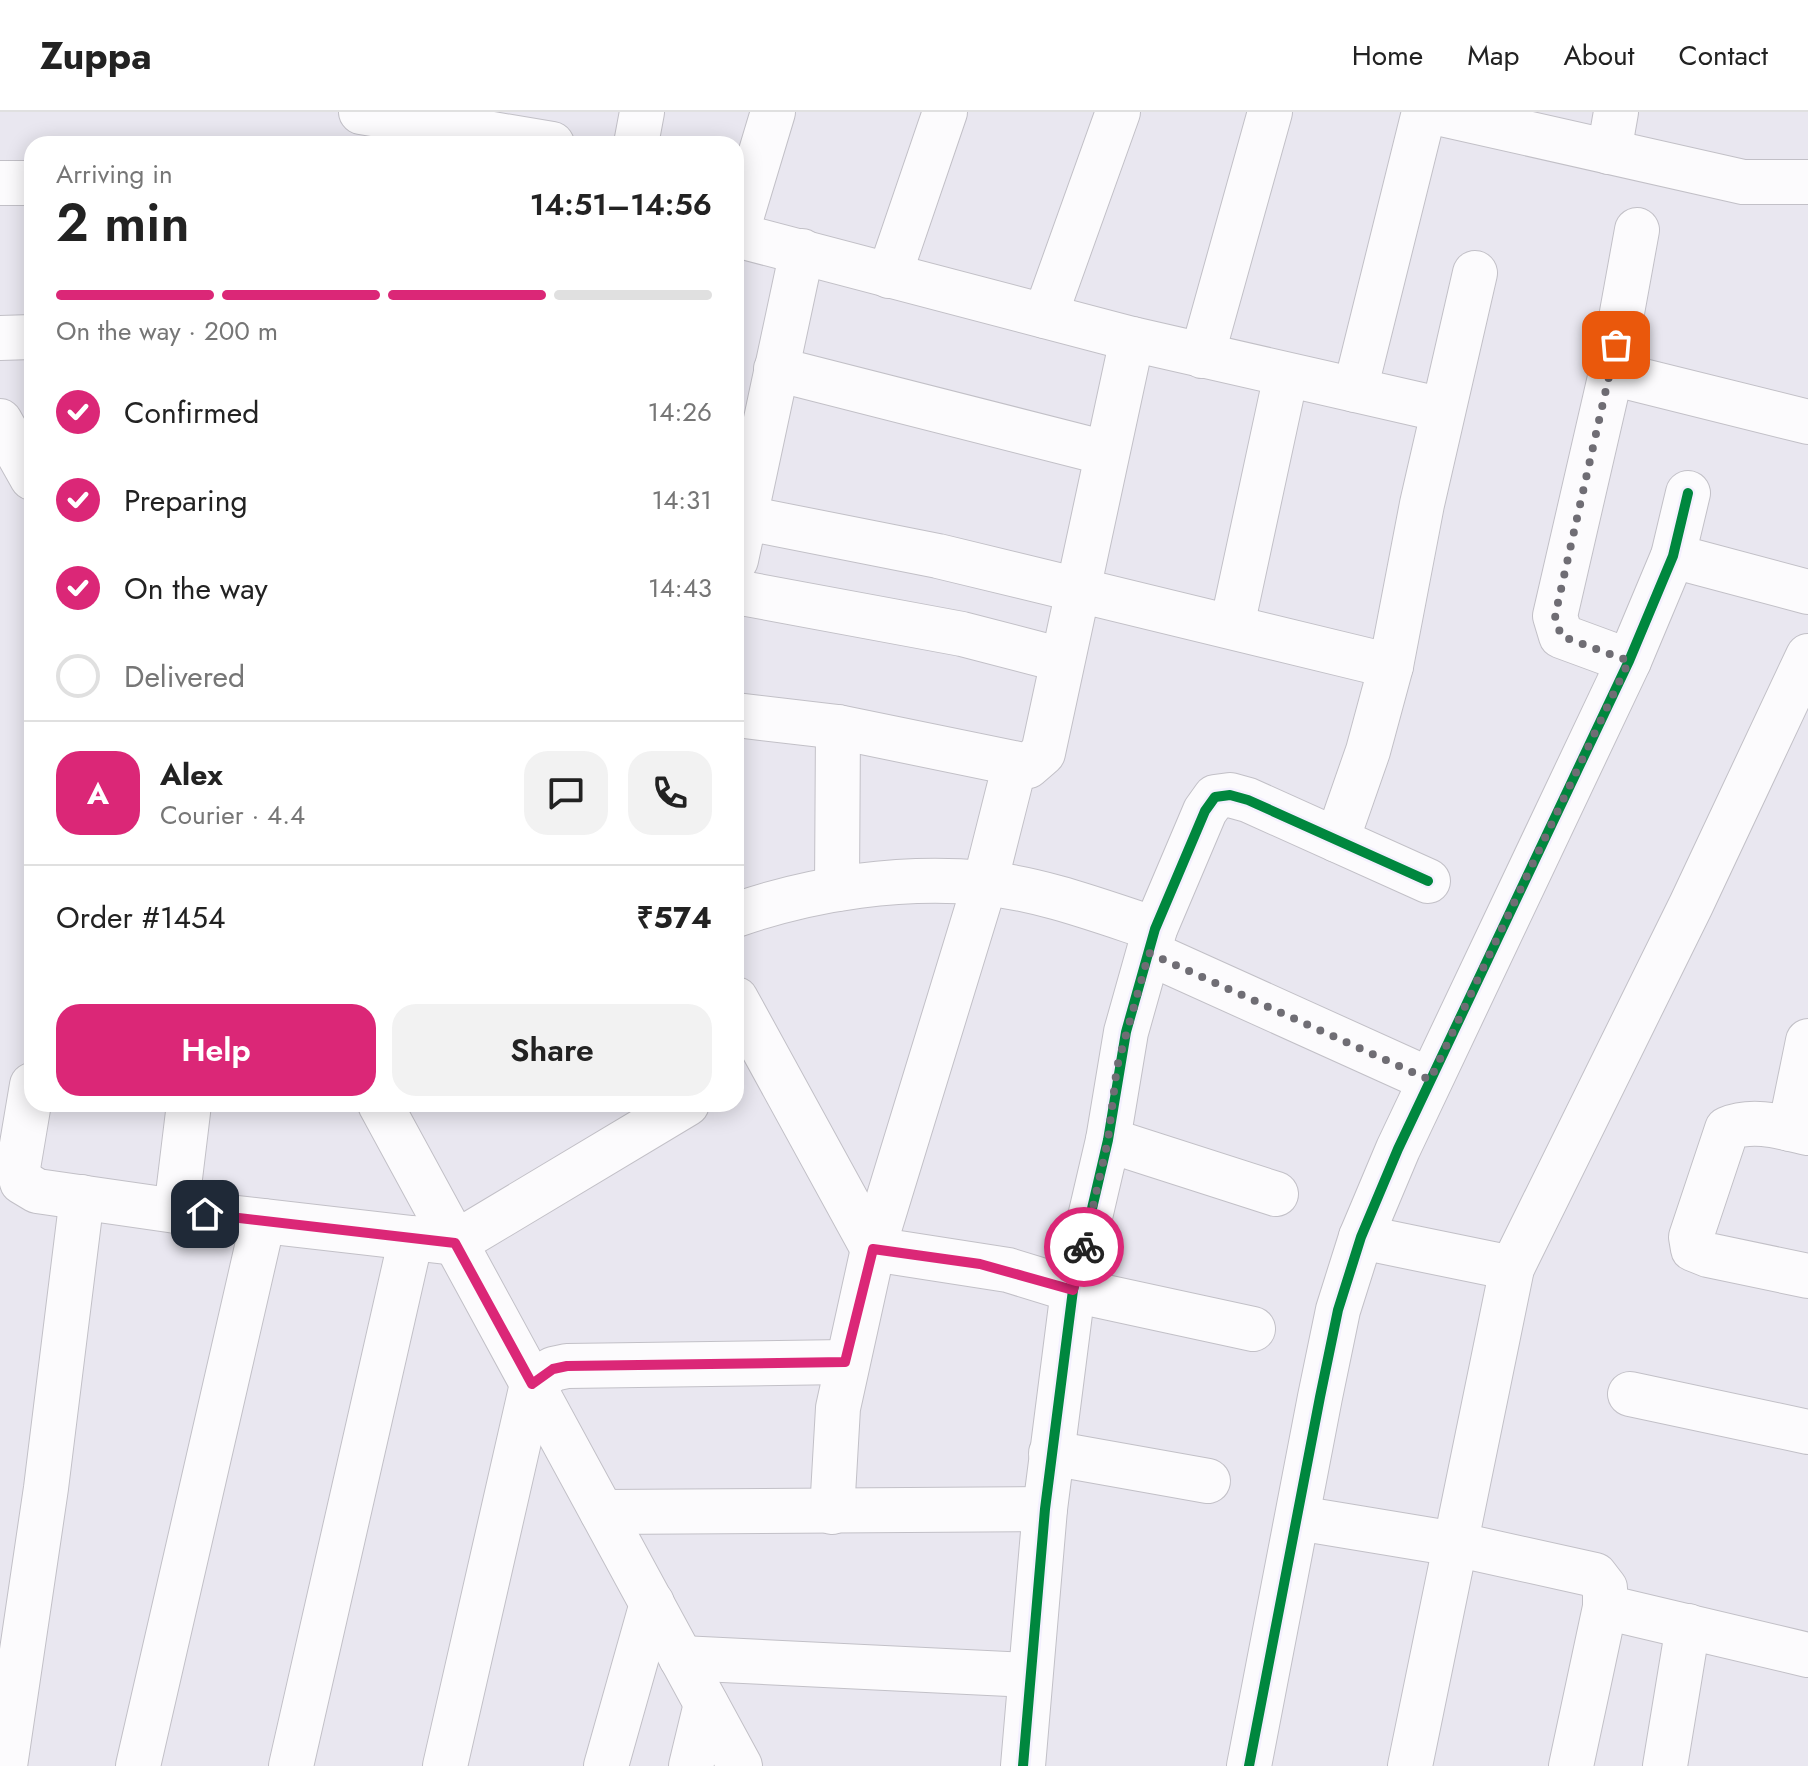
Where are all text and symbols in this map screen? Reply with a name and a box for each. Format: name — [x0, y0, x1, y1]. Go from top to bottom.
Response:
text: Zuppa — [40, 28, 152, 83]
text: Home — [1352, 35, 1423, 76]
text: Map — [1467, 35, 1519, 76]
text: About — [1563, 35, 1635, 76]
text: Contact — [1679, 35, 1768, 76]
text: Arriving in — [56, 155, 173, 193]
text: 14:51–14:56 — [530, 183, 712, 226]
text: 2 min — [56, 185, 189, 261]
pin — [1582, 311, 1650, 379]
text: On the way · 200 m — [56, 312, 278, 350]
icon: bag — [1594, 323, 1638, 367]
icon: check — [56, 390, 100, 434]
text: Confirmed — [124, 391, 259, 434]
text: 14:26 — [648, 393, 712, 431]
icon: check — [56, 478, 100, 522]
text: Preparing — [124, 479, 248, 522]
text: 14:31 — [651, 481, 712, 519]
icon: check — [56, 566, 100, 610]
text: On the way — [124, 567, 268, 610]
text: 14:43 — [648, 569, 712, 607]
text: Delivered — [124, 655, 245, 698]
button: chat — [524, 751, 608, 835]
button: phone — [628, 751, 712, 835]
text: Alex — [160, 753, 223, 796]
text: A — [87, 772, 109, 815]
text: Courier · 4.4 — [160, 796, 305, 834]
text: Order #1454 — [56, 896, 225, 939]
text: ₹574 — [636, 896, 712, 939]
button: Help — [56, 1004, 376, 1096]
button: Share — [392, 1004, 712, 1096]
pin — [171, 1180, 239, 1248]
icon: home — [183, 1192, 227, 1236]
courier — [1044, 1207, 1124, 1287]
icon: bike — [1062, 1225, 1106, 1269]

